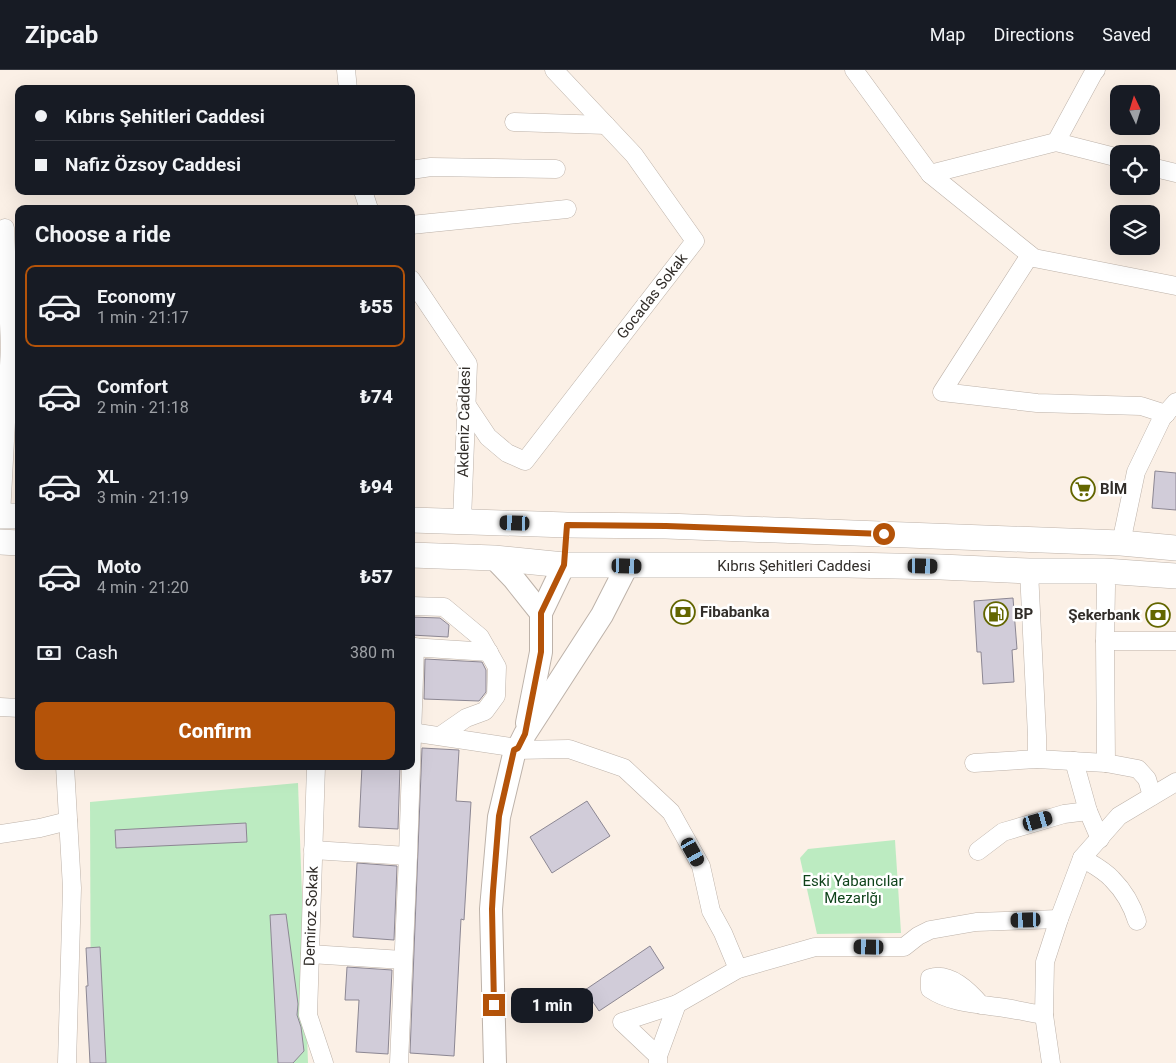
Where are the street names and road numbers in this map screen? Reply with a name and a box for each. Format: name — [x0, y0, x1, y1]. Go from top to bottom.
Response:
street label: Gocadas Sokak — [613, 249, 691, 342]
street label: Akdeniz Caddesi — [454, 366, 474, 478]
street label: Kıbrıs Şehitleri Caddesi — [717, 557, 871, 575]
street label: Demiroz Sokak — [300, 865, 322, 966]

